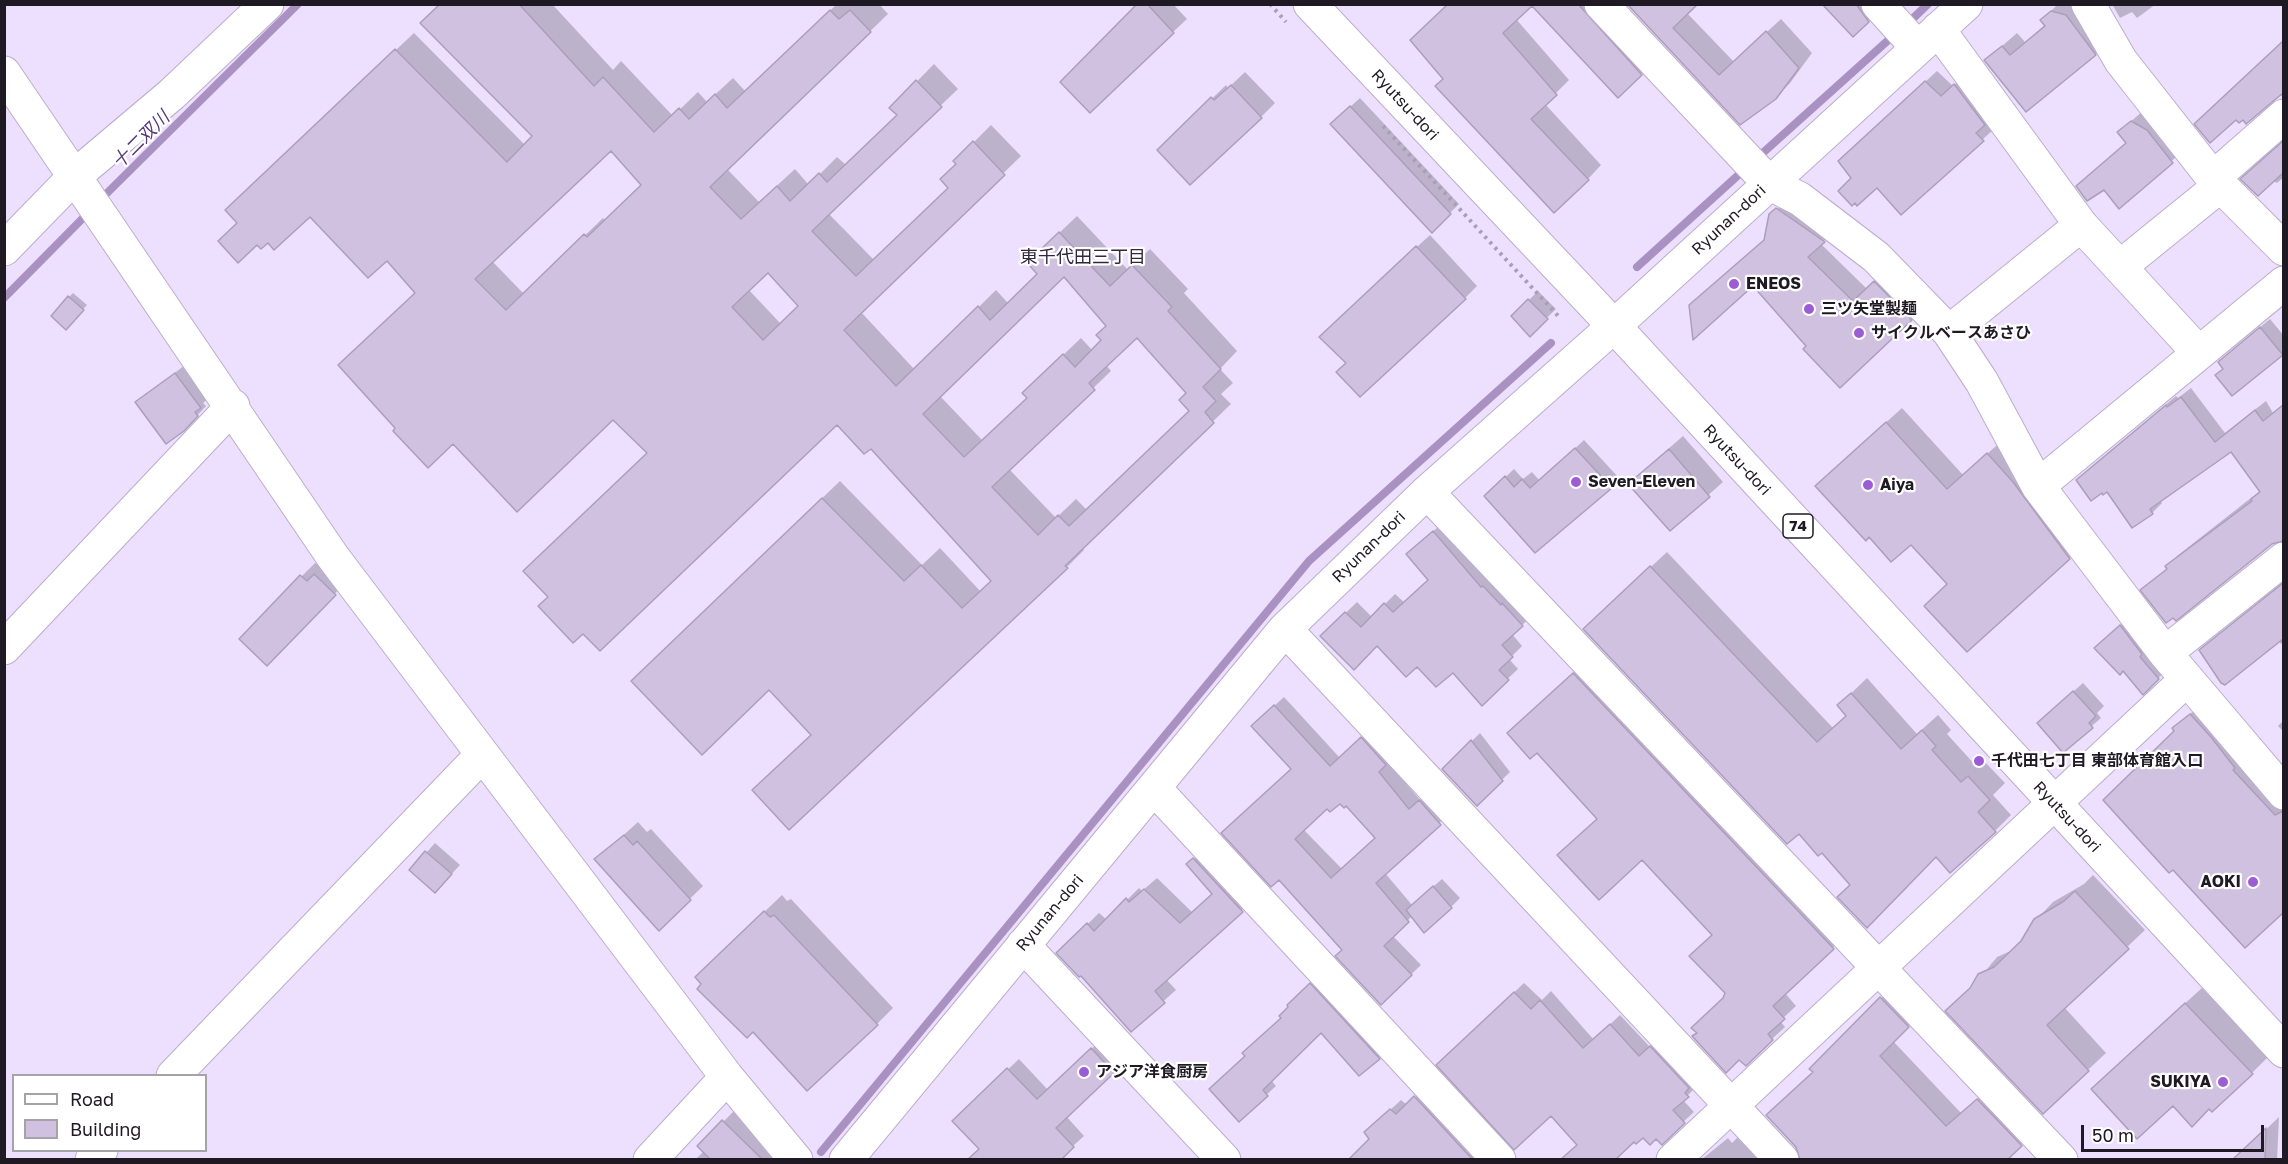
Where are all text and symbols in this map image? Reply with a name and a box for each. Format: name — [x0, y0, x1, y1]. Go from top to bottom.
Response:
street label: Ryutsu-dori — [1367, 65, 1443, 145]
water label: 十二双川 — [108, 107, 174, 173]
street label: Ryunan-dori — [1688, 181, 1770, 259]
district label: 東千代田三丁目 — [1020, 246, 1146, 268]
place label: ENEOS — [1746, 274, 1801, 294]
marker: ENEOS — [1727, 277, 1741, 291]
place label: 三ツ矢堂製麺 — [1821, 299, 1917, 319]
marker: 三ツ矢堂製麺 — [1802, 302, 1816, 316]
place label: サイクルベースあさひ — [1871, 323, 2031, 343]
marker: サイクルベースあさひ — [1852, 326, 1866, 340]
street label: Ryutsu-dori — [1699, 420, 1775, 500]
place label: Seven-Eleven — [1588, 472, 1695, 492]
marker: Seven-Eleven — [1569, 475, 1583, 489]
place label: Aiya — [1880, 475, 1914, 495]
marker: Aiya — [1861, 478, 1875, 492]
street label: Ryunan-dori — [1328, 507, 1410, 587]
road number: 74 — [1783, 514, 1813, 538]
place label: 千代田七丁目 東部体育館入口 — [1991, 751, 2203, 771]
marker: 千代田七丁目 東部体育館入口 — [1972, 754, 1986, 768]
street label: Ryutsu-dori — [2029, 777, 2105, 857]
street label: Ryunan-dori — [1012, 871, 1088, 955]
place label: AOKI — [2201, 872, 2241, 892]
marker: AOKI — [2246, 875, 2260, 889]
place label: アジア洋食厨房 — [1096, 1062, 1208, 1082]
marker: アジア洋食厨房 — [1077, 1065, 1091, 1079]
place label: SUKIYA — [2150, 1072, 2211, 1092]
legend — [12, 1074, 207, 1152]
marker: SUKIYA — [2216, 1075, 2230, 1089]
text: Road — [70, 1088, 114, 1110]
scale bar — [2084, 1113, 2267, 1151]
text: Building — [70, 1118, 141, 1140]
text: 50 m — [2092, 1124, 2134, 1146]

